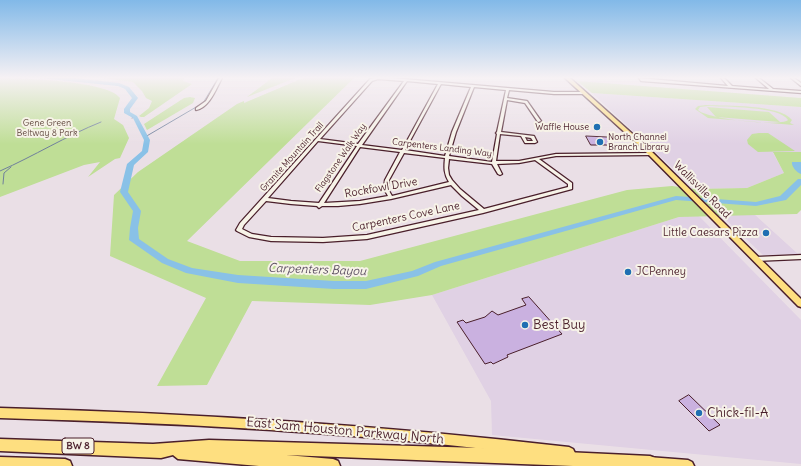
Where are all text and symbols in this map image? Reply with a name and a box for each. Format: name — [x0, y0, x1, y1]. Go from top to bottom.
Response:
park label: Gene Green Beltway 8 Park — [16, 118, 78, 139]
street label: Granite Mountain Trail — [258, 120, 326, 194]
street label: Flagstone Walk Way — [313, 122, 369, 194]
place label: Waffle House — [535, 122, 589, 132]
marker: Waffle House — [592, 122, 602, 132]
place label: North Channel Branch Library — [608, 132, 669, 153]
street label: Carpenters Landing Way — [392, 137, 492, 159]
marker: North Channel Branch Library — [595, 137, 605, 147]
street label: Wallisville Road — [671, 159, 733, 221]
street label: Rockfowl Drive — [344, 175, 418, 201]
street label: Carpenters Cove Lane — [351, 199, 461, 235]
place label: Little Caesars Pizza — [663, 226, 758, 240]
marker: Little Caesars Pizza — [761, 228, 771, 238]
water label: Carpenters Bayou — [268, 261, 366, 279]
place label: JCPenney — [636, 265, 686, 279]
marker: JCPenney — [623, 267, 633, 277]
place label: Best Buy — [533, 317, 585, 333]
marker: Best Buy — [520, 320, 530, 330]
place label: Chick-fil-A — [707, 405, 768, 421]
marker: Chick-fil-A — [694, 408, 704, 418]
street label: East Sam Houston Parkway North — [246, 415, 444, 447]
road number: BW 8 — [62, 438, 94, 454]

